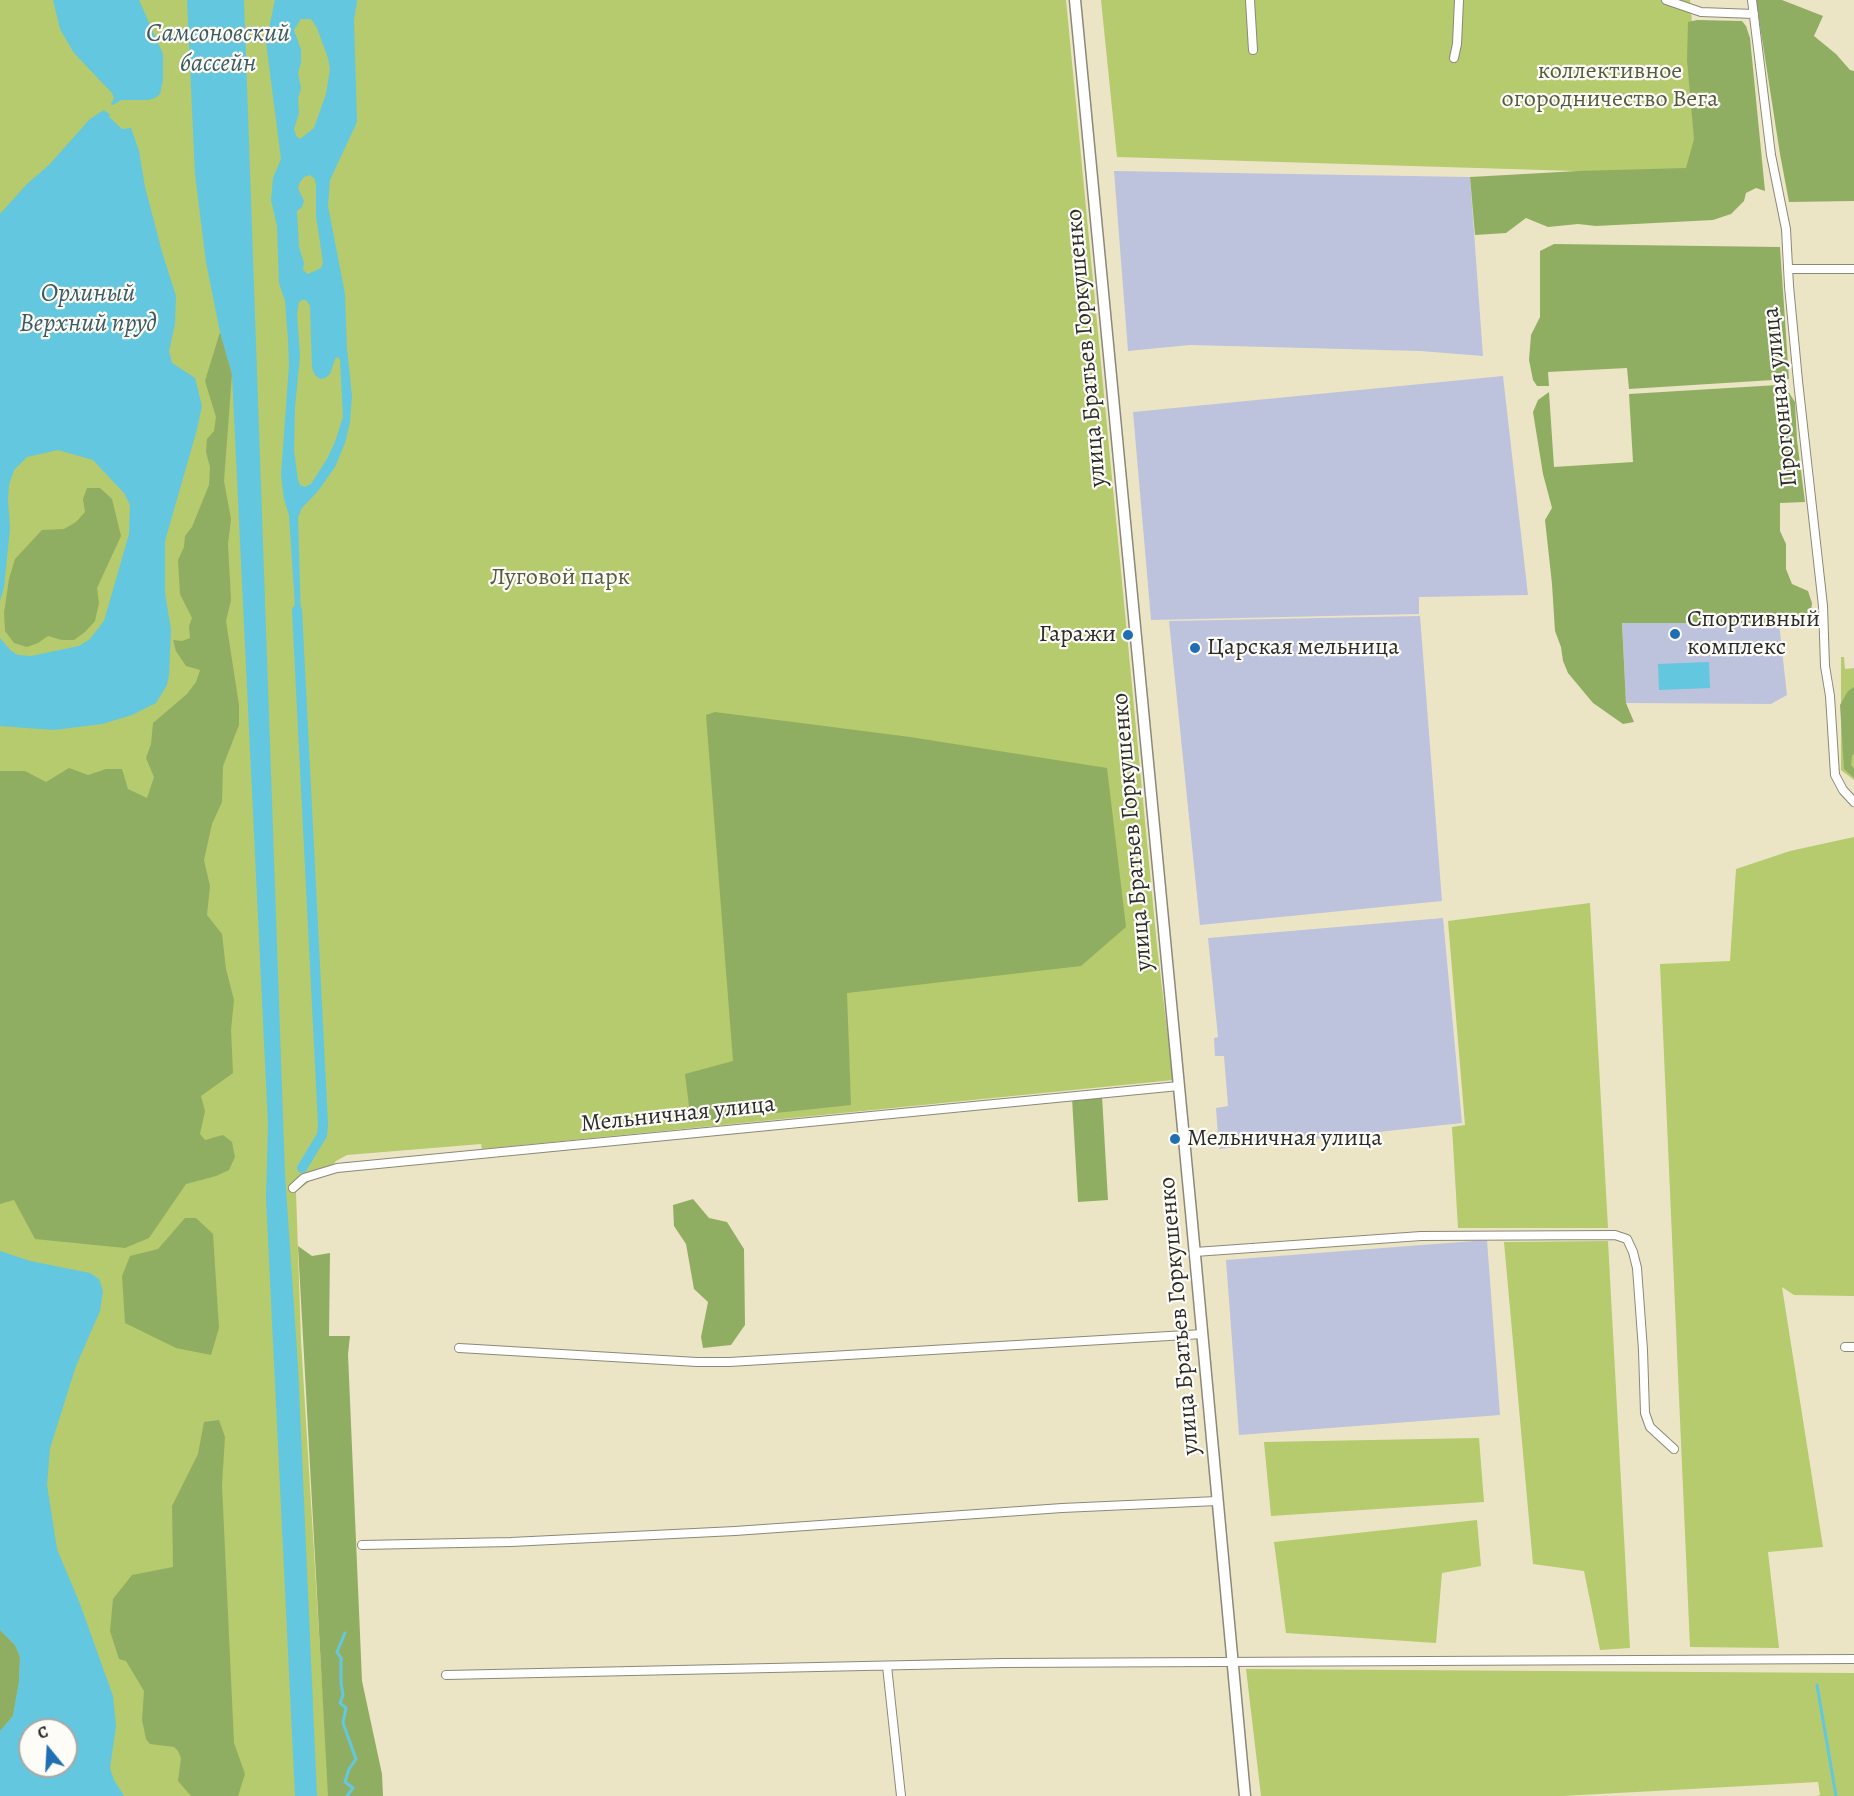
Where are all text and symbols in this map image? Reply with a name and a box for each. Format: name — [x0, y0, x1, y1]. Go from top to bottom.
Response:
water label: Самсоновский бассейн — [146, 19, 290, 80]
park label: коллективное огородничество Вега — [1502, 58, 1718, 114]
street label: улица Братьев Горкушенко — [1060, 208, 1114, 488]
water label: Орлиный Верхний пруд — [19, 279, 157, 340]
street label: Прогонная улица — [1757, 306, 1805, 488]
park label: Луговой парк — [490, 564, 630, 592]
place label: Спортивный комплекс — [1687, 606, 1820, 662]
place label: Гаражи — [1039, 621, 1116, 649]
marker: Спортивный комплекс — [1668, 627, 1682, 641]
marker: Гаражи — [1121, 628, 1135, 642]
place label: Царская мельница — [1207, 634, 1399, 662]
marker: Царская мельница — [1188, 641, 1202, 655]
street label: улица Братьев Горкушенко — [1106, 692, 1160, 972]
street label: Мельничная улица — [579, 1090, 777, 1140]
place label: Мельничная улица — [1187, 1125, 1382, 1153]
marker: Мельничная улица — [1168, 1132, 1182, 1146]
street label: улица Братьев Горкушенко — [1153, 1176, 1207, 1456]
north arrow — [18, 1718, 78, 1778]
text: С — [35, 1721, 51, 1745]

